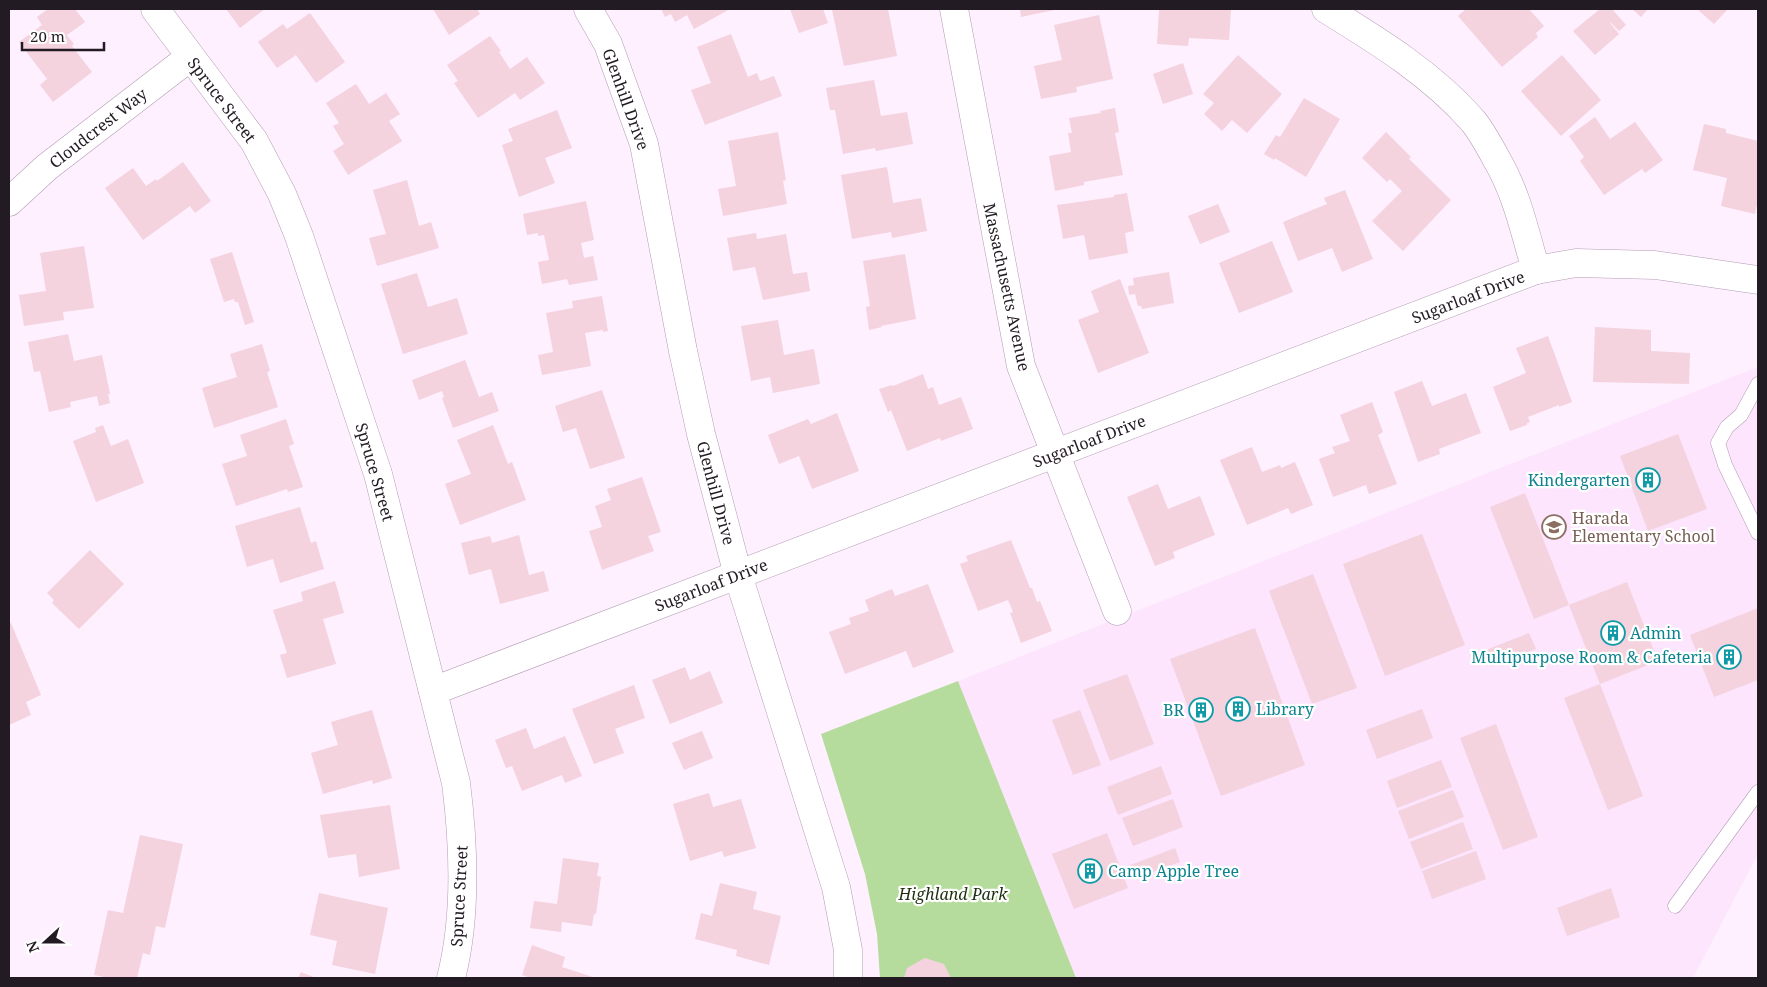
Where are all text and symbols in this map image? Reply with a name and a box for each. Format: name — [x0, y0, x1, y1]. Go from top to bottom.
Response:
scale bar — [22, 20, 105, 52]
text: 20 m — [30, 26, 65, 46]
street label: Glenhill Drive — [597, 45, 655, 153]
street label: Spruce Street — [183, 53, 262, 147]
street label: Cloudcrest Way — [45, 82, 152, 173]
street label: Massachusetts Avenue — [978, 201, 1036, 373]
street label: Sugarloaf Drive — [1408, 265, 1528, 329]
street label: Sugarloaf Drive — [1029, 409, 1149, 473]
street label: Spruce Street — [350, 420, 400, 524]
street label: Glenhill Drive — [692, 439, 740, 547]
building icon: Kindergarten — [1635, 467, 1661, 493]
place label: Kindergarten — [1528, 469, 1630, 491]
place label: Harada Elementary School — [1572, 507, 1715, 547]
school or university icon: Harada Elementary School — [1541, 514, 1567, 540]
street label: Sugarloaf Drive — [651, 553, 771, 617]
building icon: Admin — [1600, 620, 1626, 646]
place label: Admin — [1630, 622, 1681, 644]
building icon: Multipurpose Room & Cafeteria — [1716, 644, 1742, 670]
place label: Multipurpose Room & Cafeteria — [1471, 646, 1712, 668]
building icon: Library — [1225, 696, 1251, 722]
building icon: BR — [1188, 697, 1214, 723]
place label: Library — [1256, 698, 1315, 720]
place label: BR — [1163, 699, 1184, 721]
street label: Spruce Street — [445, 844, 473, 947]
building icon: Camp Apple Tree — [1077, 858, 1103, 884]
place label: Camp Apple Tree — [1108, 860, 1239, 882]
park label: Highland Park — [898, 883, 1008, 905]
north arrow — [20, 917, 70, 967]
text: N — [22, 938, 43, 955]

